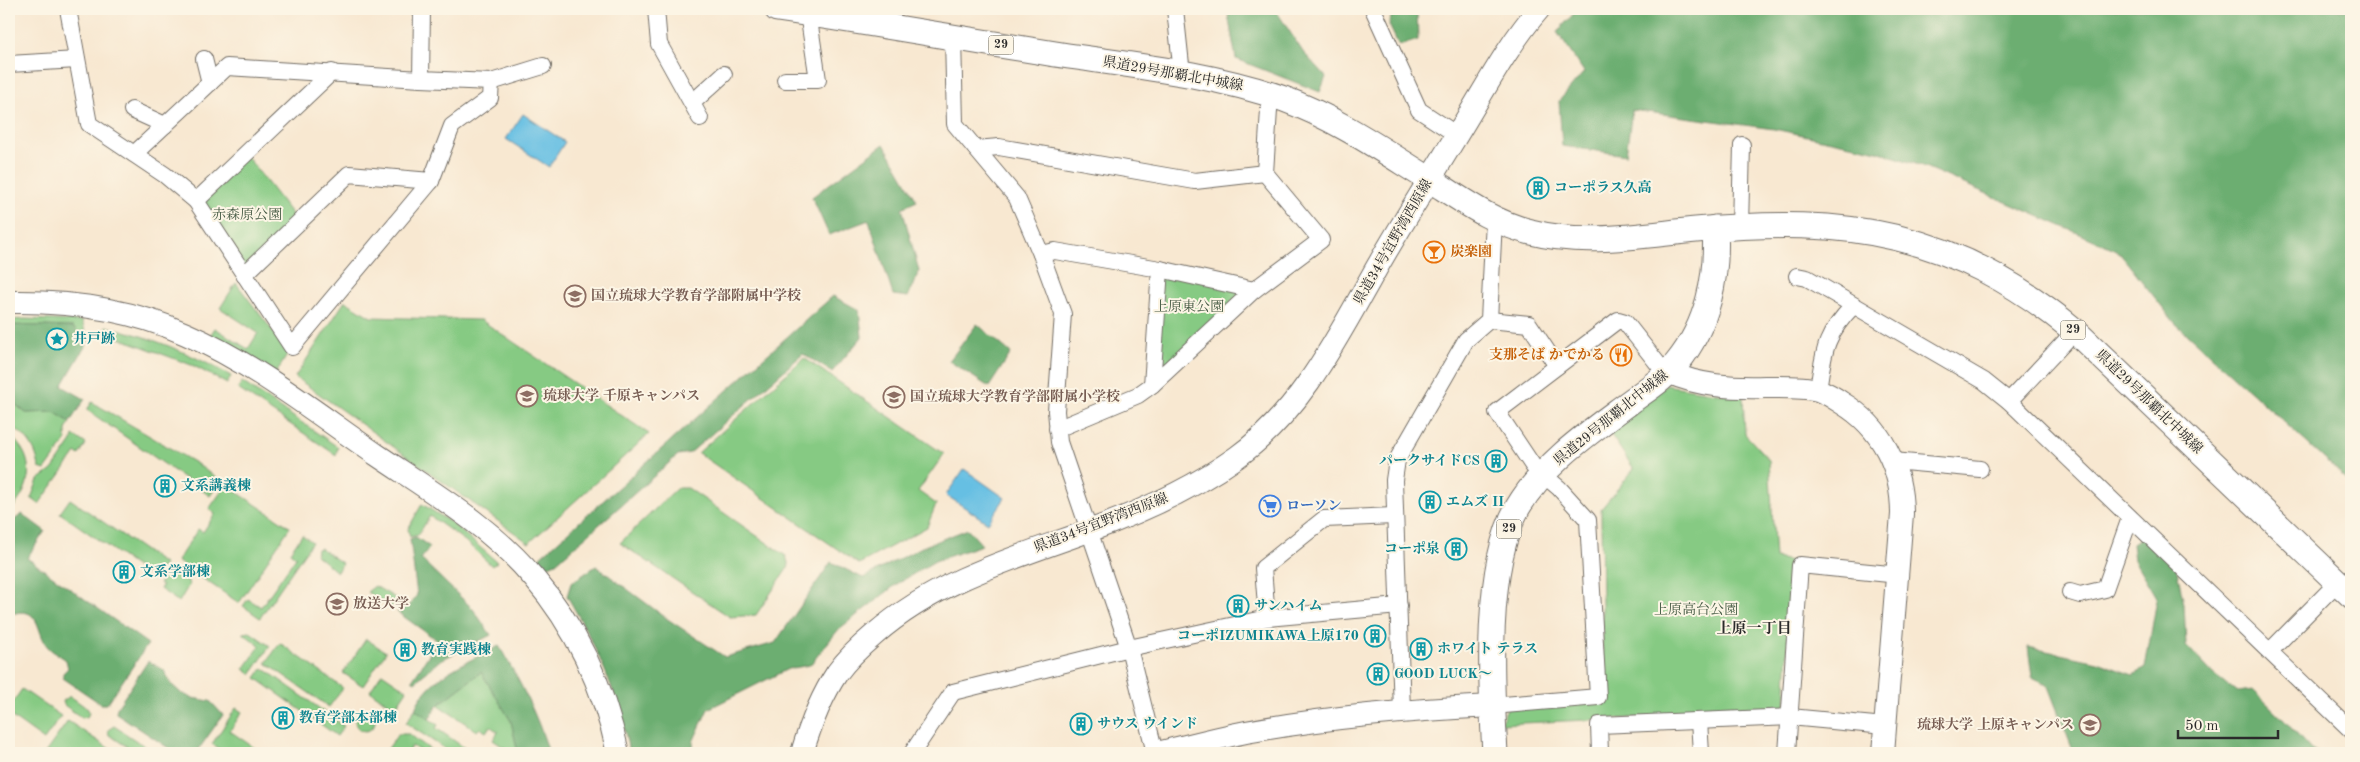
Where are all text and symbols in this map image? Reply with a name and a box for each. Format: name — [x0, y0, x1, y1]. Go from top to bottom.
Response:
road number: 29 — [988, 36, 1014, 54]
street label: 県道29号那覇北中城線 — [1102, 54, 1244, 93]
street label: 県道34号宜野湾西原線 — [1351, 176, 1435, 307]
building icon: コーポラス久高 — [1526, 176, 1550, 200]
place label: コーポラス久高 — [1554, 180, 1652, 195]
park label: 赤森原公園 — [212, 207, 282, 222]
bar icon: 炭楽園 — [1422, 240, 1446, 264]
place label: 炭楽園 — [1450, 244, 1492, 259]
school or university icon: 国立琉球大学教育学部附属中学校 — [563, 284, 587, 308]
place label: 国立琉球大学教育学部附属中学校 — [591, 288, 801, 303]
park label: 上原東公園 — [1154, 299, 1224, 314]
road number: 29 — [2060, 320, 2086, 340]
place icon: 井戸跡 — [45, 327, 69, 351]
place label: 井戸跡 — [73, 331, 115, 346]
restaurant icon: 支那そば かでかる — [1609, 343, 1633, 367]
place label: 支那そば かでかる — [1489, 346, 1605, 362]
street label: 県道29号那覇北中城線 — [2093, 347, 2206, 456]
street label: 県道29号那覇北中城線 — [1551, 367, 1671, 468]
school or university icon: 琉球大学 千原キャンパス — [515, 384, 539, 408]
school or university icon: 国立琉球大学教育学部附属小学校 — [882, 385, 906, 409]
place label: 琉球大学 千原キャンパス — [543, 388, 700, 403]
place label: 国立琉球大学教育学部附属小学校 — [910, 389, 1120, 404]
building icon: パークサイドCS — [1484, 449, 1508, 473]
place label: パークサイドCS — [1379, 453, 1480, 468]
building icon: 文系講義棟 — [153, 474, 177, 498]
place label: 文系講義棟 — [181, 477, 251, 493]
street label: 県道34号宜野湾西原線 — [1032, 490, 1170, 555]
building icon: エムズ II — [1418, 490, 1442, 514]
supermarket icon: ローソン — [1258, 494, 1282, 518]
place label: エムズ II — [1446, 494, 1504, 509]
place label: ローソン — [1286, 499, 1341, 513]
road number: 29 — [1496, 520, 1522, 538]
building icon: コーポ泉 — [1444, 537, 1468, 561]
place label: コーポ泉 — [1384, 541, 1440, 556]
building icon: 文系学部棟 — [112, 560, 136, 584]
place label: 文系学部棟 — [140, 563, 210, 579]
school or university icon: 放送大学 — [325, 592, 349, 616]
building icon: サンハイム — [1226, 594, 1250, 618]
place label: 放送大学 — [353, 596, 409, 611]
place label: サンハイム — [1254, 598, 1322, 613]
park label: 上原高台公園 — [1654, 601, 1738, 617]
district label: 上原一丁目 — [1716, 620, 1792, 637]
building icon: コーポIZUMIKAWA上原170 — [1363, 624, 1387, 648]
place label: コーポIZUMIKAWA上原170 — [1177, 628, 1359, 643]
building icon: ホワイト テラス — [1409, 637, 1433, 661]
building icon: 教育実践棟 — [393, 638, 417, 662]
place label: 教育実践棟 — [421, 641, 491, 657]
place label: ホワイト テラス — [1437, 641, 1538, 656]
building icon: GOOD LUCK～ — [1366, 662, 1390, 686]
place label: GOOD LUCK～ — [1394, 667, 1492, 681]
building icon: 教育学部本部棟 — [271, 706, 295, 730]
scale bar — [2178, 707, 2278, 739]
place label: 教育学部本部棟 — [299, 710, 397, 725]
building icon: サウス ウインド — [1069, 712, 1093, 736]
school or university icon: 琉球大学 上原キャンパス — [2078, 713, 2102, 737]
place label: サウス ウインド — [1097, 716, 1198, 731]
place label: 琉球大学 上原キャンパス — [1917, 717, 2074, 732]
text: 50 m — [2185, 719, 2219, 734]

